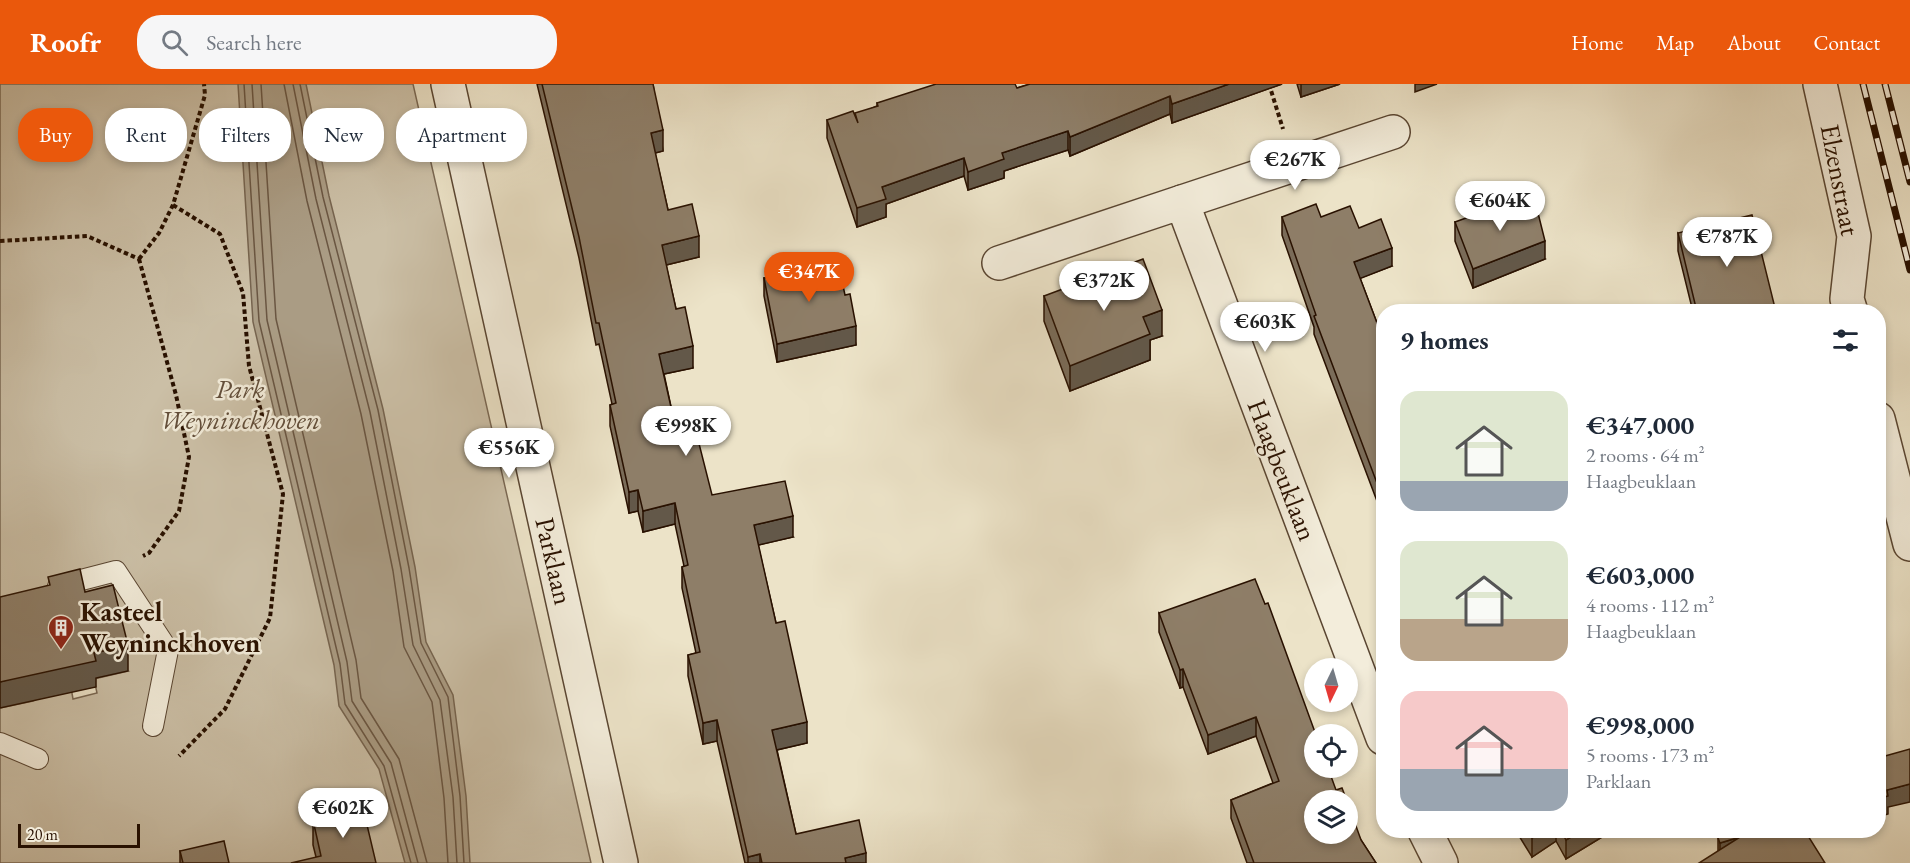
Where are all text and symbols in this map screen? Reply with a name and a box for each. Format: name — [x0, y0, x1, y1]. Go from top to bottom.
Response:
search box — [137, 15, 557, 69]
text: Roofr — [30, 24, 101, 60]
icon: search — [158, 26, 191, 59]
text: Search here — [206, 28, 302, 57]
text: Home — [1571, 29, 1623, 56]
text: Map — [1656, 29, 1694, 56]
text: About — [1727, 29, 1780, 56]
text: Contact — [1813, 29, 1880, 56]
chip: Buy — [18, 108, 93, 162]
chip: Rent — [105, 108, 187, 162]
chip: Filters — [199, 108, 291, 162]
chip: New — [303, 108, 384, 162]
chip: Apartment — [396, 108, 527, 162]
street label: Elzenstraat — [1813, 121, 1869, 239]
pin: €267K — [1253, 140, 1337, 191]
text: €267K — [1264, 146, 1326, 172]
pin: €604K — [1458, 181, 1542, 232]
text: €604K — [1469, 187, 1531, 213]
pin: €787K — [1685, 217, 1769, 268]
text: €787K — [1696, 223, 1758, 249]
pin: €347K — [767, 252, 851, 303]
text: €347K — [778, 258, 840, 284]
pin: €372K — [1062, 261, 1146, 312]
text: €372K — [1073, 267, 1135, 293]
pin: €603K — [1223, 302, 1307, 353]
text: €603K — [1234, 308, 1296, 334]
text: 9 homes — [1400, 323, 1489, 357]
icon: filters — [1829, 324, 1862, 357]
park label: Park Weyninckhoven — [160, 371, 320, 437]
street label: Haagbeuklaan — [1239, 394, 1325, 546]
pin: €998K — [644, 406, 728, 457]
text: €347,000 — [1586, 408, 1694, 442]
text: €998K — [655, 412, 717, 438]
icon: home — [1448, 415, 1520, 487]
pin: €556K — [467, 428, 551, 479]
text: €556K — [478, 434, 540, 460]
text: 2 rooms · 64 m² — [1586, 442, 1705, 468]
text: Haagbeuklaan — [1586, 468, 1696, 494]
street label: Parklaan — [528, 514, 581, 608]
text: €603,000 — [1586, 558, 1694, 592]
icon: home — [1448, 565, 1520, 637]
text: 4 rooms · 112 m² — [1586, 592, 1714, 618]
place label: Kasteel Weyninckhoven — [80, 594, 260, 660]
building icon: Kasteel Weyninckhoven — [46, 613, 76, 651]
text: Haagbeuklaan — [1586, 618, 1696, 644]
north arrow — [1304, 658, 1358, 712]
map controls — [1304, 658, 1358, 844]
text: €998,000 — [1586, 708, 1694, 742]
icon: home — [1448, 715, 1520, 787]
button: locate — [1304, 724, 1358, 778]
text: 5 rooms · 173 m² — [1586, 742, 1714, 768]
text: Parklaan — [1586, 768, 1651, 794]
pin: €602K — [301, 788, 385, 839]
button: layers — [1304, 790, 1358, 844]
text: €602K — [312, 794, 374, 820]
scale bar — [18, 821, 140, 848]
text: 20 m — [27, 824, 58, 845]

